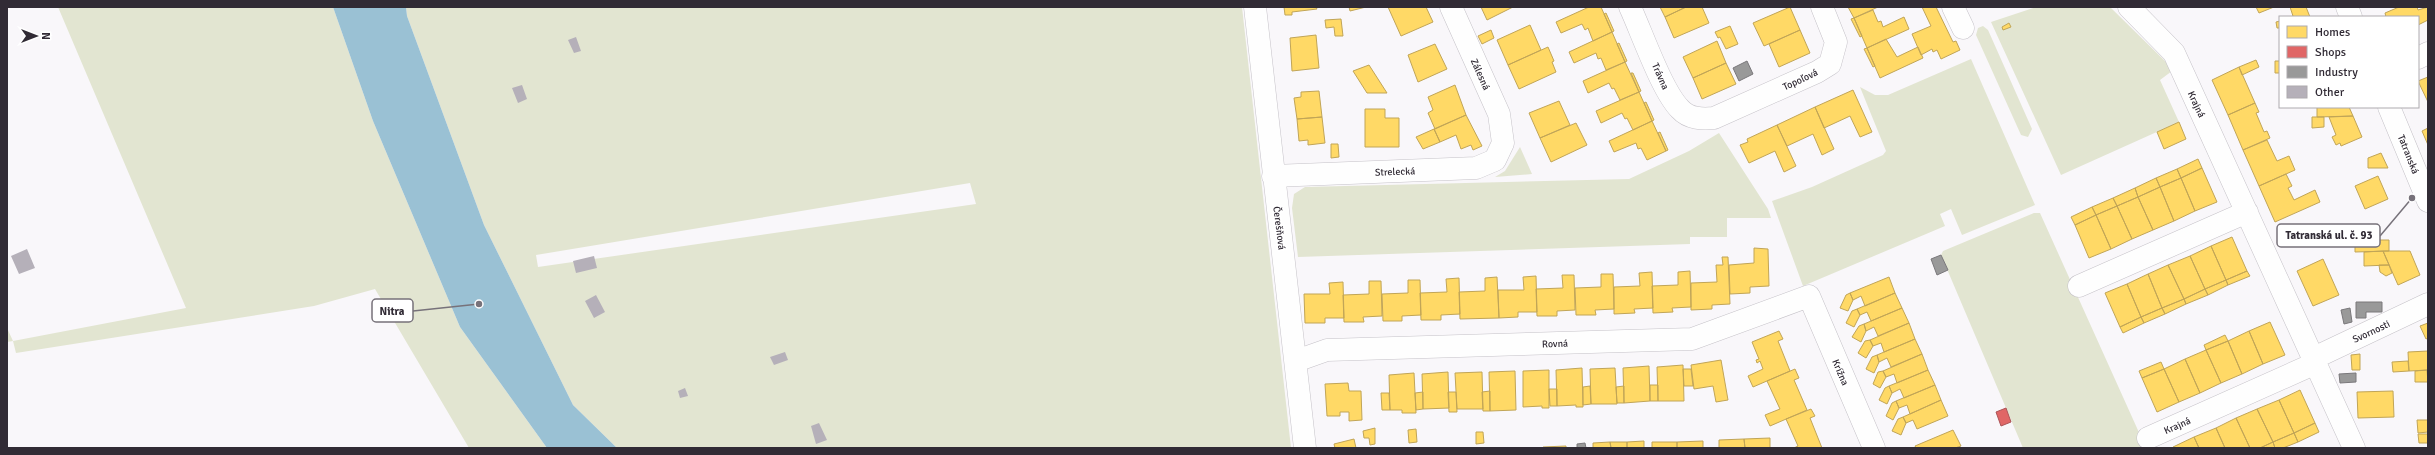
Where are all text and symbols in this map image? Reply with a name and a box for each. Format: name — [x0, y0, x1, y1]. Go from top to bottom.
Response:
north arrow — [16, 16, 56, 56]
legend — [2279, 16, 2419, 108]
text: Homes — [2315, 25, 2350, 40]
text: N — [39, 32, 52, 40]
text: Shops — [2315, 45, 2346, 60]
street label: Zálesná — [1468, 57, 1492, 92]
street label: Trávna — [1649, 61, 1671, 92]
text: Industry — [2315, 65, 2358, 80]
street label: Topoľová — [1781, 67, 1820, 93]
text: Other — [2315, 85, 2345, 100]
street label: Krajná — [2185, 89, 2207, 120]
street label: Tatranská — [2395, 133, 2421, 176]
street label: Strelecká — [1375, 165, 1415, 179]
street label: Čerešňová — [1270, 205, 1289, 251]
callout: Tatranská ul. č. 93 — [2277, 224, 2380, 247]
text: Tatranská ul. č. 93 — [2286, 229, 2372, 242]
callout: Nitra — [372, 299, 413, 322]
text: Nitra — [380, 305, 405, 318]
street label: Svornosti — [2351, 318, 2392, 346]
street label: Rovná — [1542, 338, 1568, 350]
street label: Krížna — [1829, 357, 1851, 387]
street label: Krajná — [2162, 415, 2193, 437]

